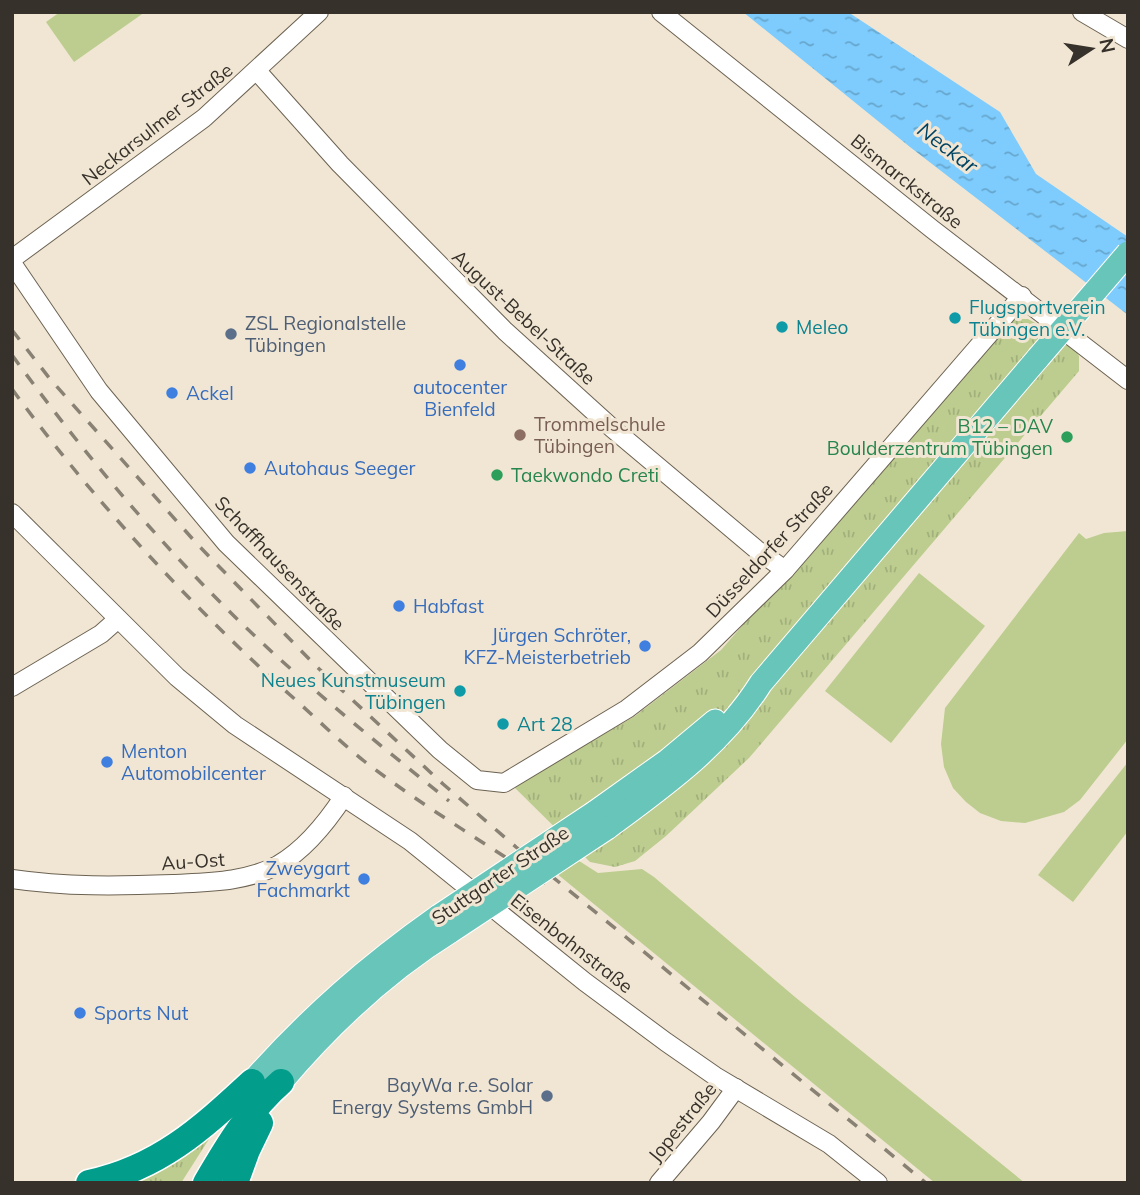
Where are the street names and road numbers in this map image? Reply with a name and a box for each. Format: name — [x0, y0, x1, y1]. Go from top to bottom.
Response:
street label: Neckarsulmer Straße — [77, 58, 237, 190]
street label: Bismarckstraße — [846, 128, 968, 234]
street label: August-Bebel-Straße — [447, 244, 601, 390]
street label: Düsseldorfer Straße — [700, 477, 838, 623]
street label: Schaffhausenstraße — [210, 491, 350, 635]
street label: Stuttgarter Straße — [427, 820, 573, 930]
street label: Au-Ost — [160, 847, 226, 875]
street label: Eisenbahnstraße — [506, 888, 638, 998]
street label: Jopestraße — [643, 1077, 721, 1167]

